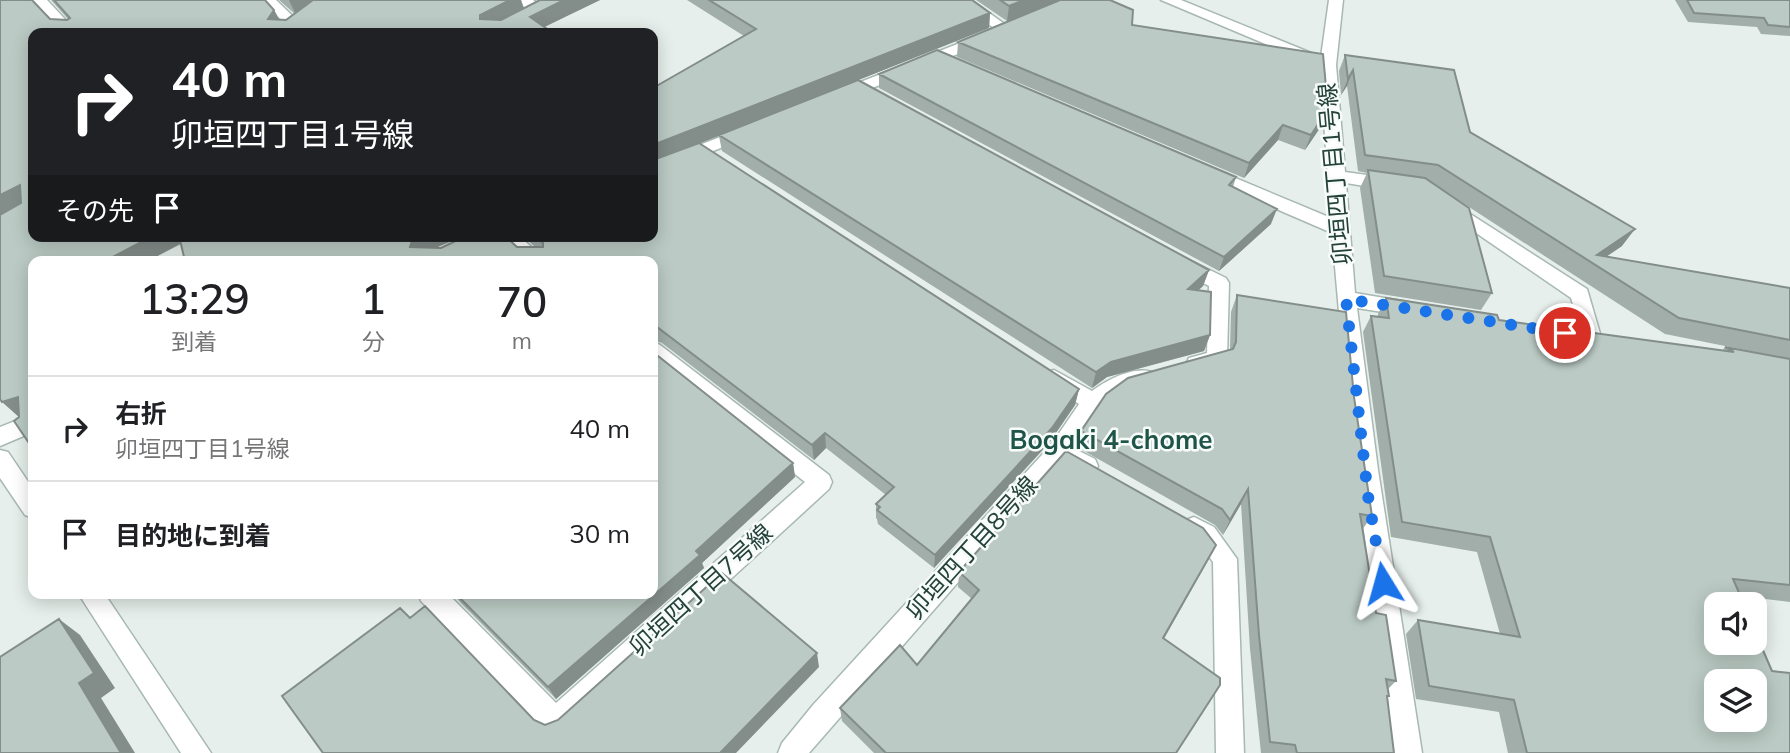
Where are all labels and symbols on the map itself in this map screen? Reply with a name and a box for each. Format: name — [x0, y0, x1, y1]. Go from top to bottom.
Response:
street label: 卯垣四丁目1号線 — [1311, 82, 1357, 266]
pin — [1535, 303, 1595, 363]
district label: Bogaki 4-chome — [1009, 423, 1213, 456]
street label: 卯垣四丁目8号線 — [899, 470, 1043, 625]
street label: 卯垣四丁目7号線 — [623, 517, 778, 661]
position arrow — [1346, 546, 1420, 620]

